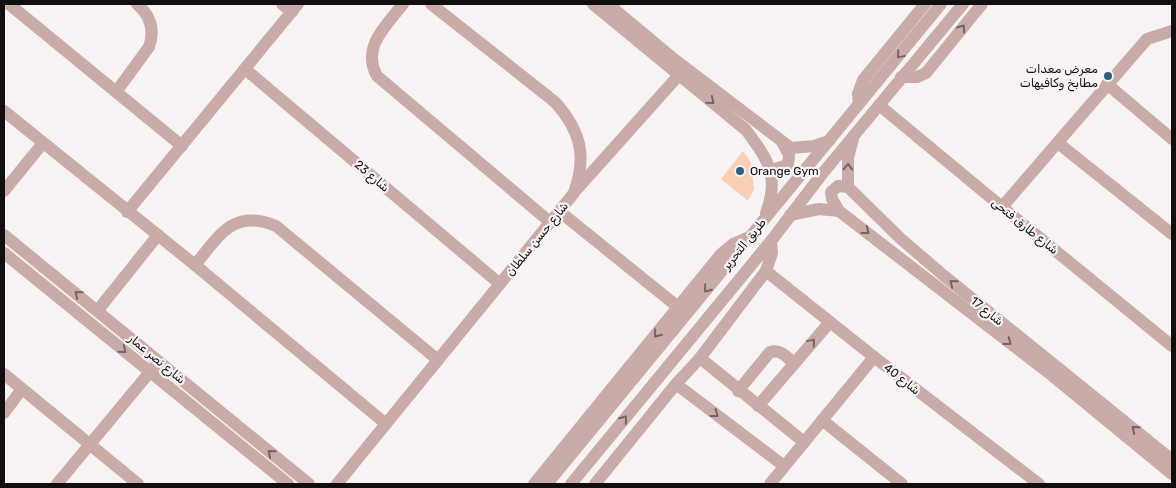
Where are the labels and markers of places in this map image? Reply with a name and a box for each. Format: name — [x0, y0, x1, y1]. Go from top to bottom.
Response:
place label: معرض معدات مطابخ وكافيهات — [1020, 62, 1098, 92]
marker: معرض معدات مطابخ وكافيهات — [1102, 70, 1114, 82]
place label: Orange Gym — [750, 164, 819, 178]
marker: Orange Gym — [734, 165, 746, 177]

